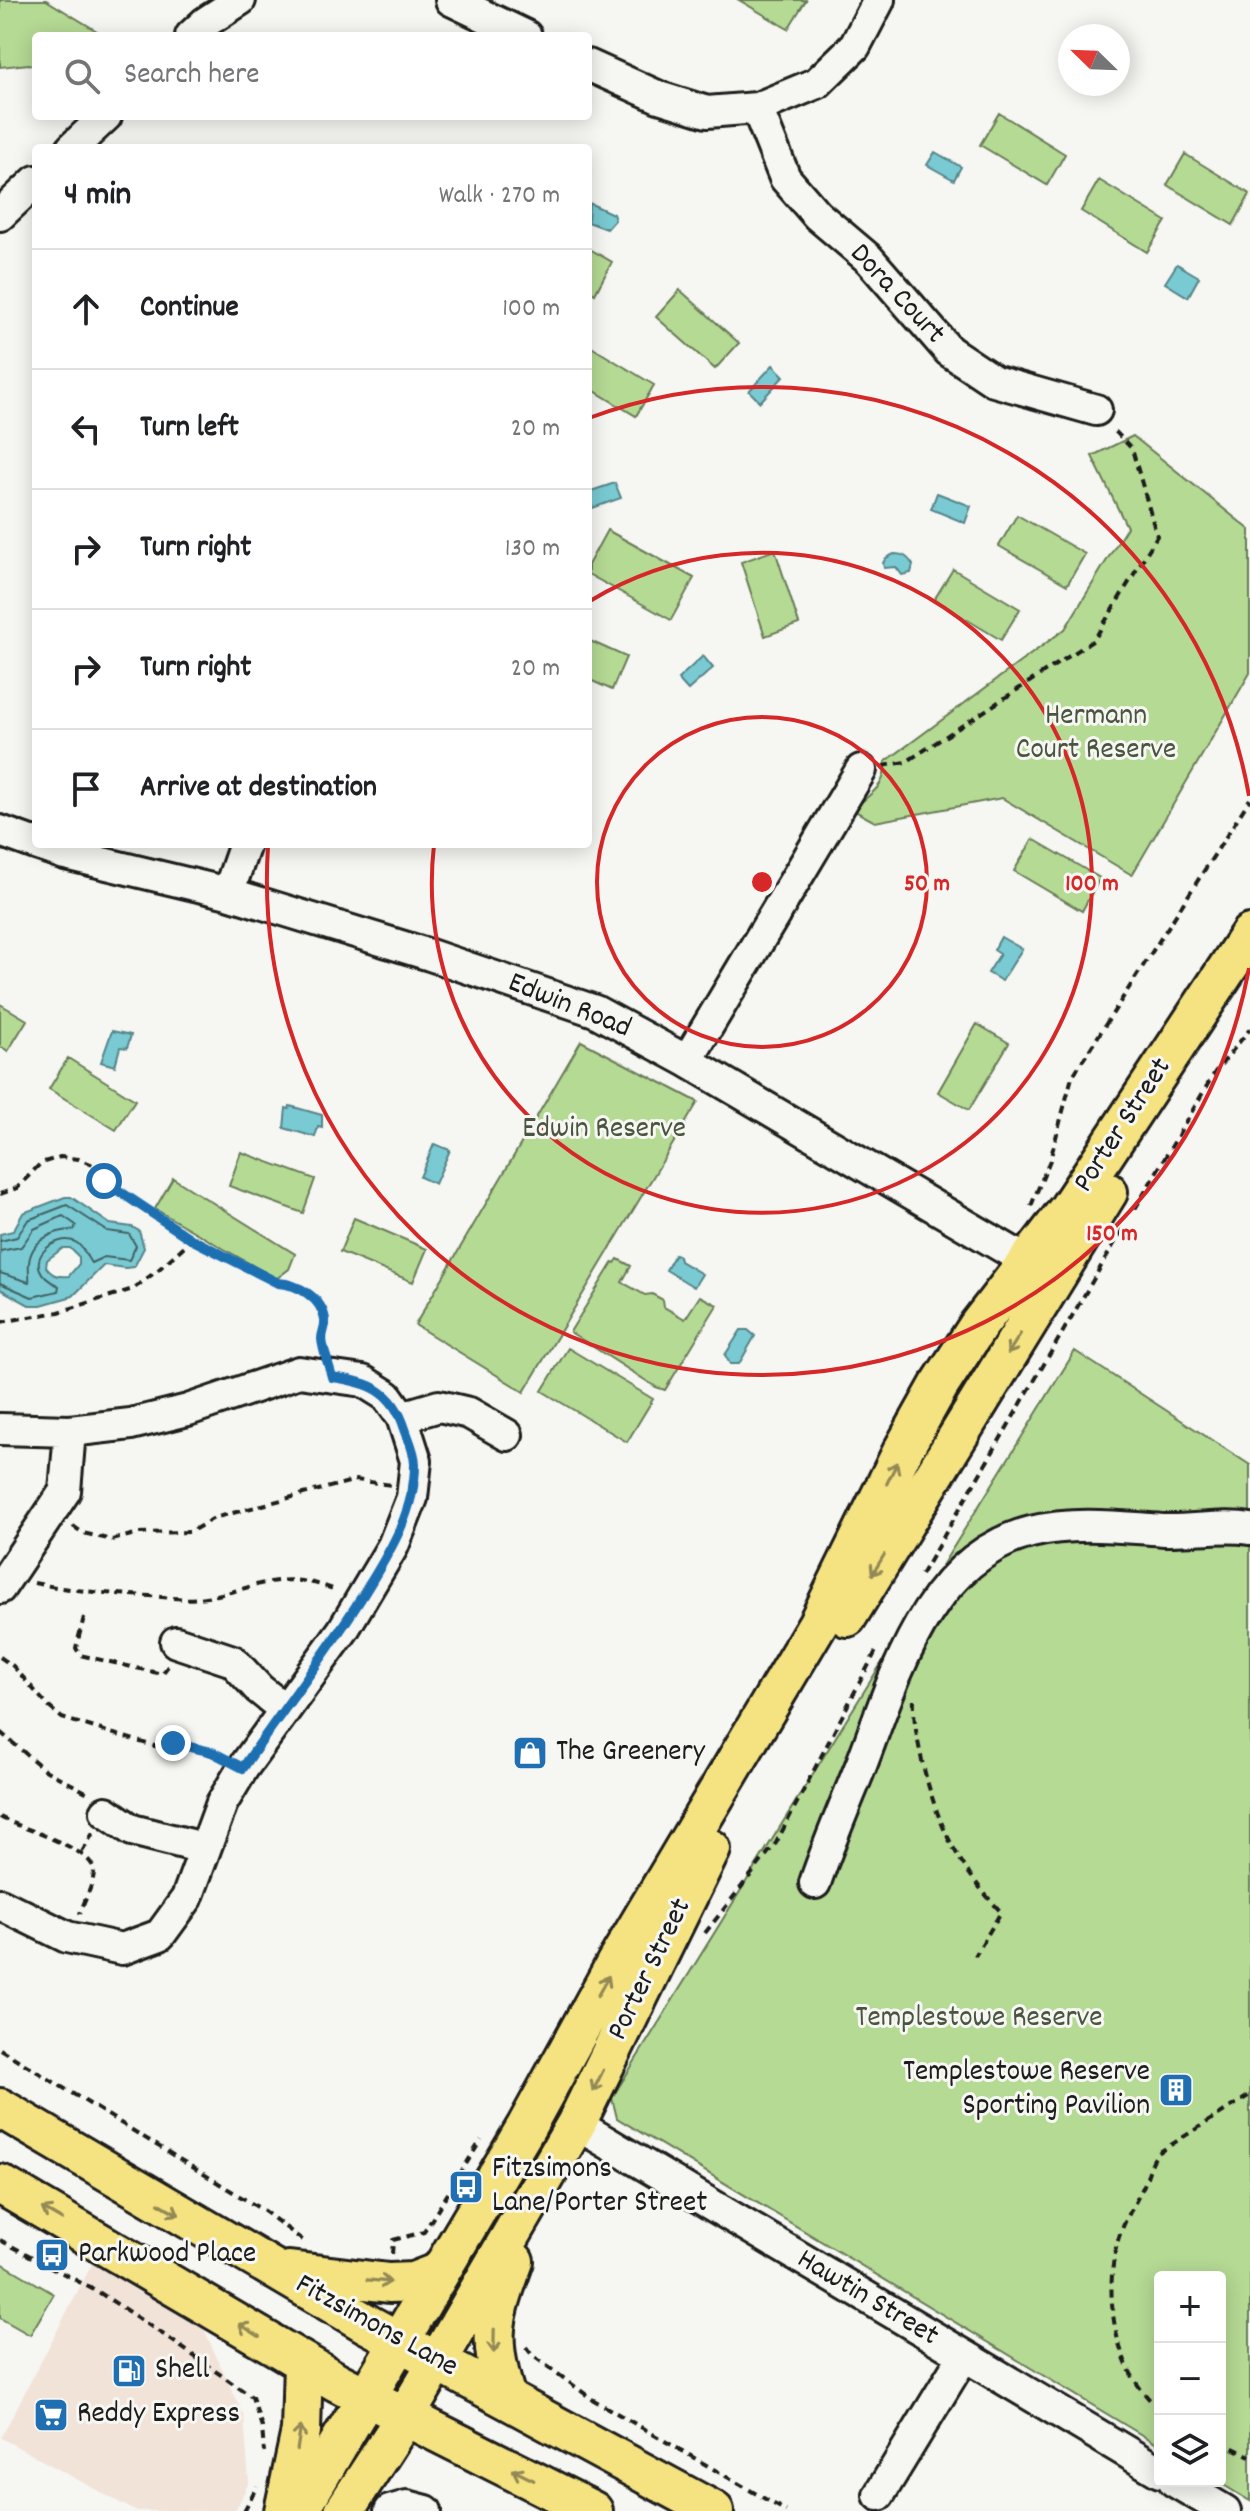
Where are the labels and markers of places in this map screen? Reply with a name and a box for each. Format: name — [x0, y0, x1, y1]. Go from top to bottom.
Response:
centre of rings — [748, 868, 776, 896]
place label: The Greenery — [556, 1732, 706, 1775]
shop icon: The Greenery — [511, 1734, 549, 1772]
place label: Templestowe Reserve Sporting Pavilion — [903, 2052, 1150, 2129]
building icon: Templestowe Reserve Sporting Pavilion — [1157, 2071, 1195, 2109]
place label: Fitzsimons Lane/Porter Street — [492, 2149, 707, 2226]
bus stop icon: Fitzsimons Lane/Porter Street — [447, 2168, 485, 2206]
place label: Parkwood Place — [78, 2234, 256, 2277]
bus stop icon: Parkwood Place — [33, 2236, 71, 2274]
place label: Shell — [155, 2350, 209, 2393]
fuel station icon: Shell — [110, 2352, 148, 2390]
place label: Reddy Express — [77, 2394, 240, 2437]
supermarket icon: Reddy Express — [32, 2396, 70, 2434]

